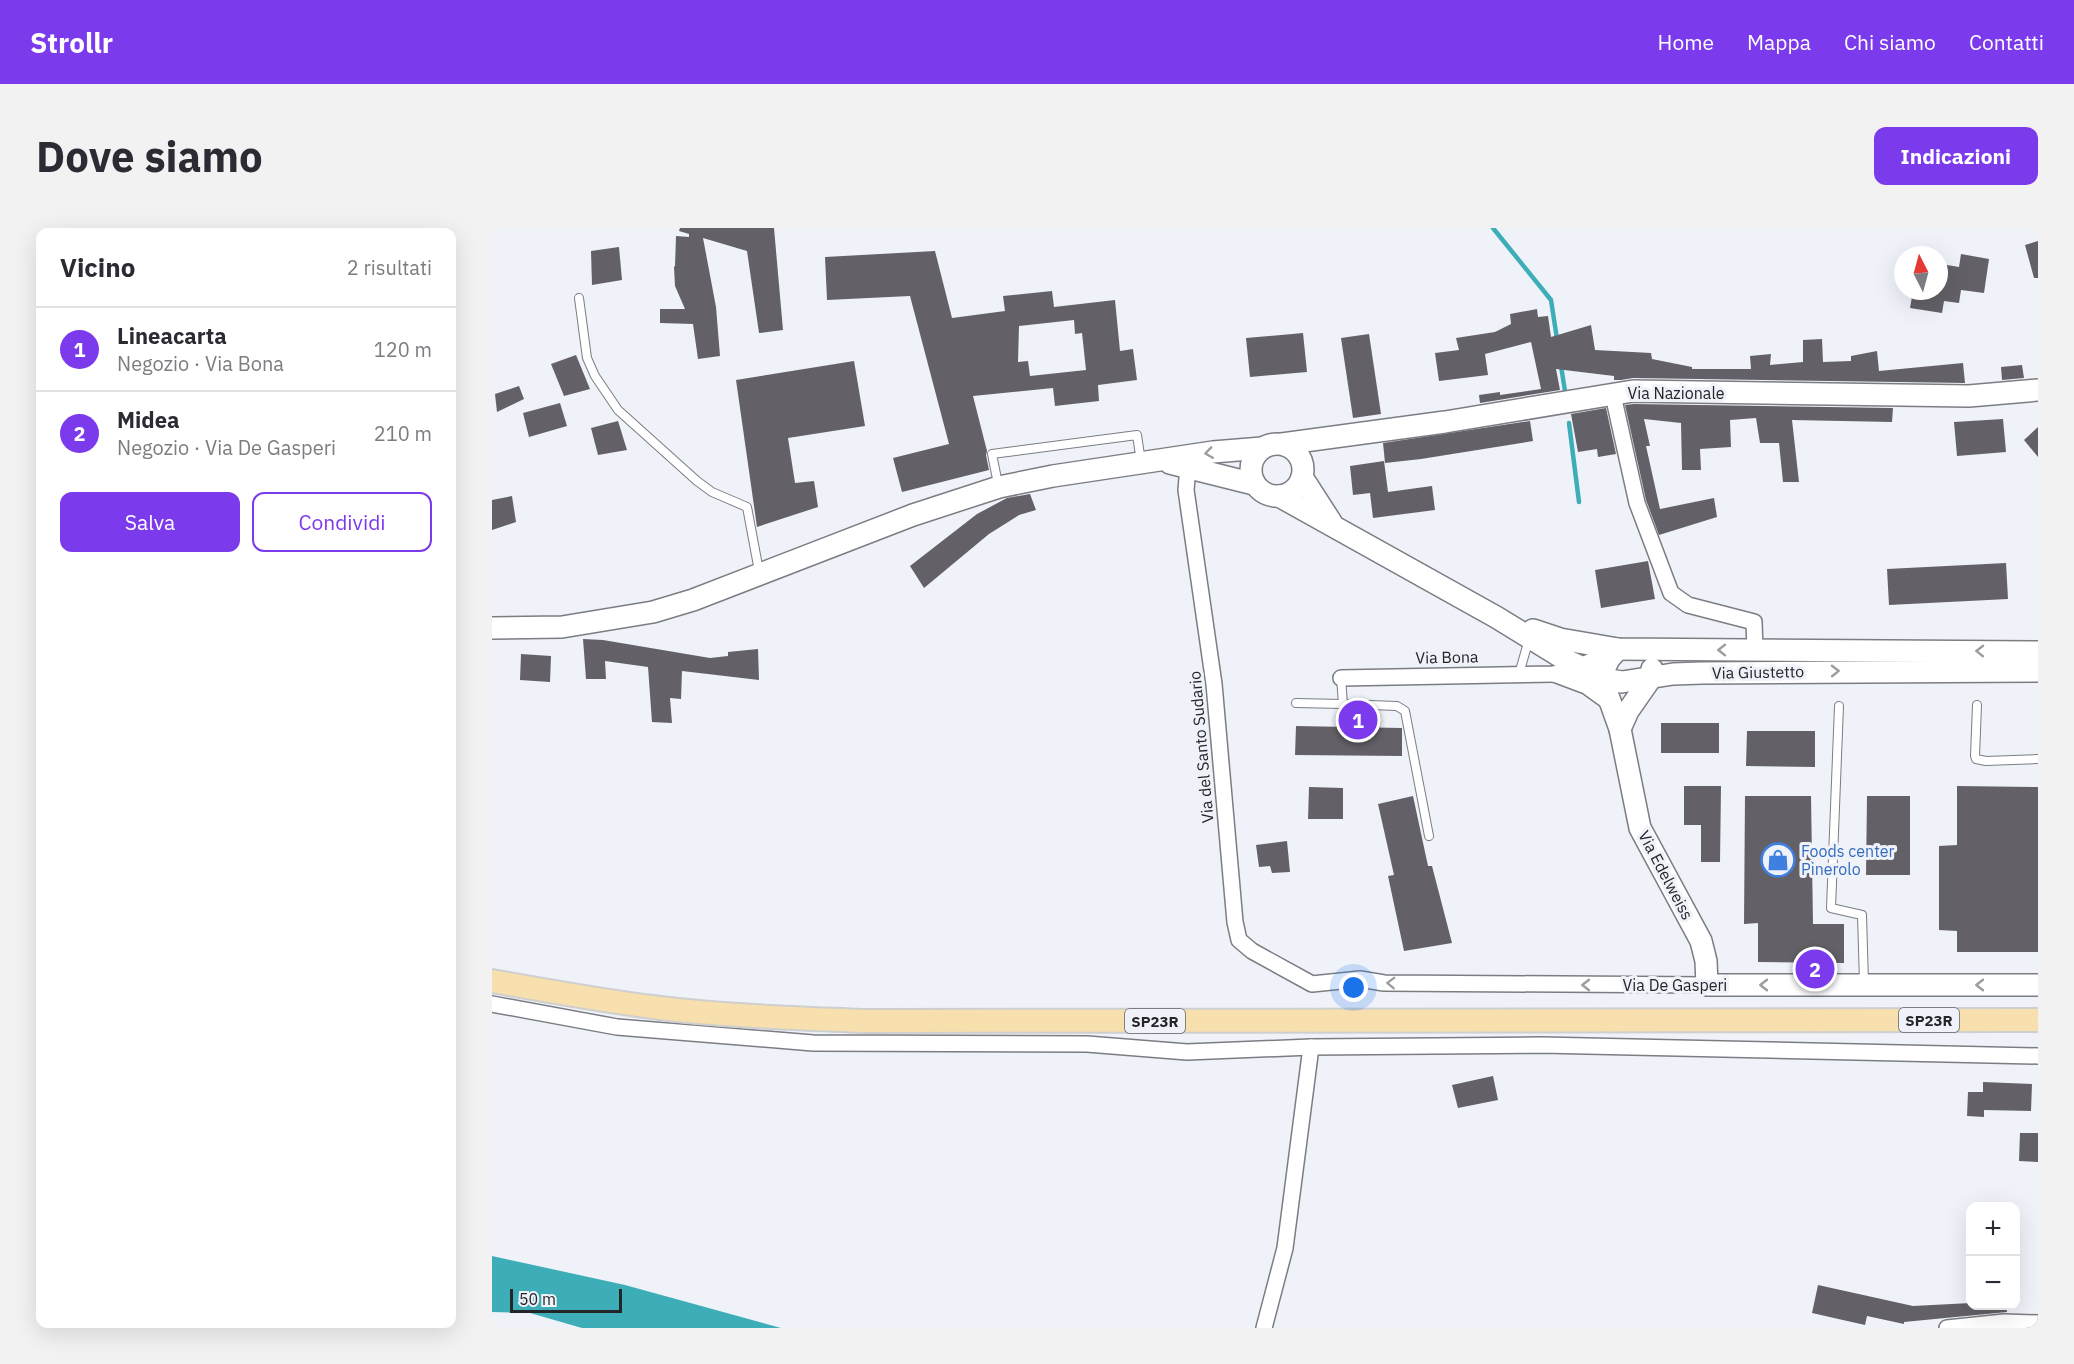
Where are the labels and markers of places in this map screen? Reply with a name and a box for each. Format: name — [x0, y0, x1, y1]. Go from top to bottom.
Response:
pin: 1 — [1338, 698, 1378, 742]
place label: Foods center Pinerolo — [1801, 841, 1894, 879]
shop icon: Foods center Pinerolo — [1760, 842, 1796, 878]
pin: 2 — [1796, 946, 1834, 992]

